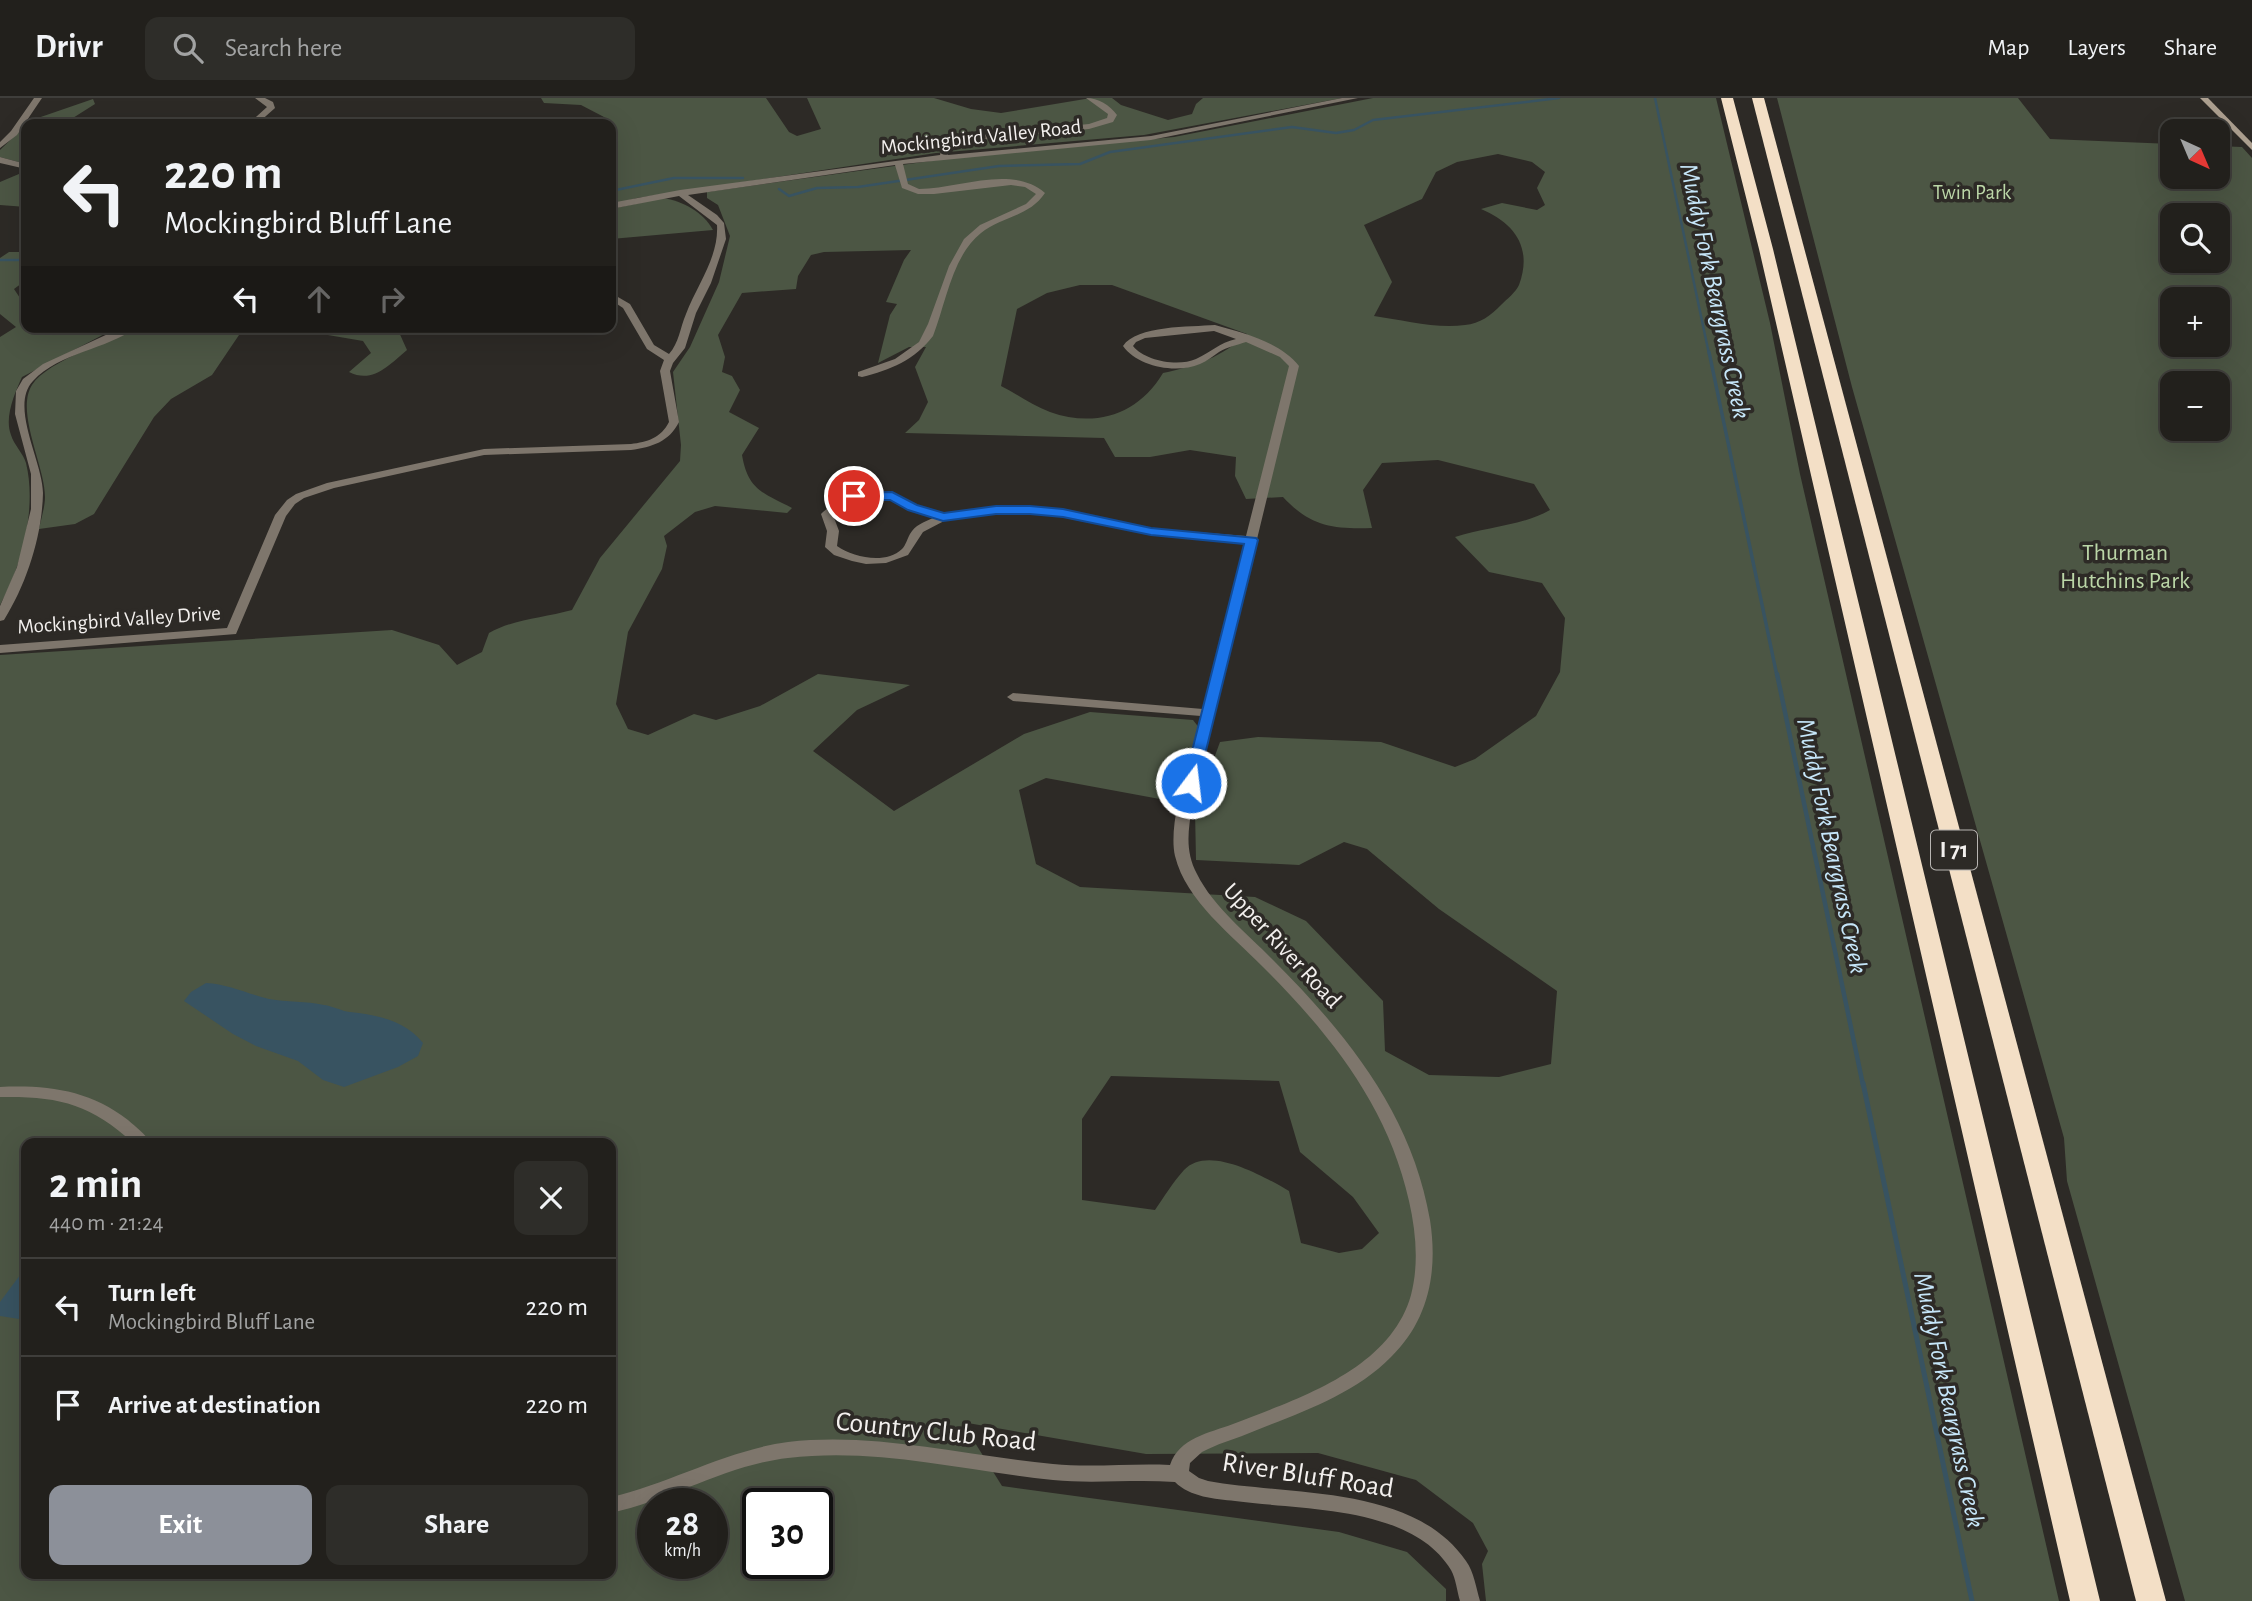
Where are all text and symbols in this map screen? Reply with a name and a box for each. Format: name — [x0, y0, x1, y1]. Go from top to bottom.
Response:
search box — [145, 17, 635, 80]
icon: search — [169, 29, 207, 67]
text: Drivr — [35, 31, 103, 64]
text: Search here — [225, 35, 342, 61]
text: Map — [1987, 36, 2029, 60]
text: Layers — [2067, 36, 2126, 60]
text: Share — [2164, 36, 2217, 60]
street label: Mockingbird Valley Road — [879, 116, 1083, 158]
north arrow — [2160, 119, 2230, 189]
map controls — [2160, 119, 2230, 441]
icon: left — [49, 147, 140, 238]
text: 220 m — [164, 149, 283, 198]
water label: Muddy Fork Beargrass Creek — [1675, 161, 1755, 421]
park label: Twin Park — [1933, 182, 2012, 203]
button: search — [2160, 203, 2230, 273]
text: Mockingbird Bluff Lane — [164, 207, 452, 239]
icon: left — [227, 280, 265, 318]
icon: ahead — [300, 280, 338, 318]
icon: right — [373, 280, 411, 318]
button: + — [2160, 287, 2230, 357]
button: − — [2160, 371, 2230, 441]
pin — [824, 466, 884, 526]
icon: arrive — [835, 477, 873, 515]
park label: Thurman Hutchins Park — [2060, 541, 2190, 593]
street label: Mockingbird Valley Drive — [17, 602, 221, 638]
water label: Muddy Fork Beargrass Creek — [1792, 716, 1872, 976]
position arrow — [1154, 746, 1228, 820]
road number: I 71 — [1931, 830, 1977, 870]
street label: Upper River Road — [1218, 879, 1346, 1013]
button: close — [514, 1161, 588, 1235]
text: 2 min — [49, 1163, 142, 1205]
text: 440 m · 21:24 — [49, 1212, 164, 1235]
water label: Muddy Fork Beargrass Creek — [1909, 1270, 1989, 1530]
text: Turn left — [108, 1280, 196, 1306]
icon: left — [49, 1288, 87, 1326]
text: 220 m — [526, 1294, 588, 1320]
text: Mockingbird Bluff Lane — [108, 1311, 315, 1334]
icon: arrive — [49, 1386, 87, 1424]
text: Arrive at destination — [108, 1392, 321, 1418]
text: 220 m — [526, 1392, 588, 1418]
street label: Country Club Road — [834, 1408, 1038, 1456]
street label: River Bluff Road — [1220, 1449, 1396, 1503]
button: Exit — [49, 1485, 312, 1565]
button: Share — [326, 1485, 588, 1565]
speed limit sign: 30 — [742, 1488, 833, 1579]
text: 28 — [666, 1507, 699, 1542]
text: km/h — [664, 1542, 701, 1560]

